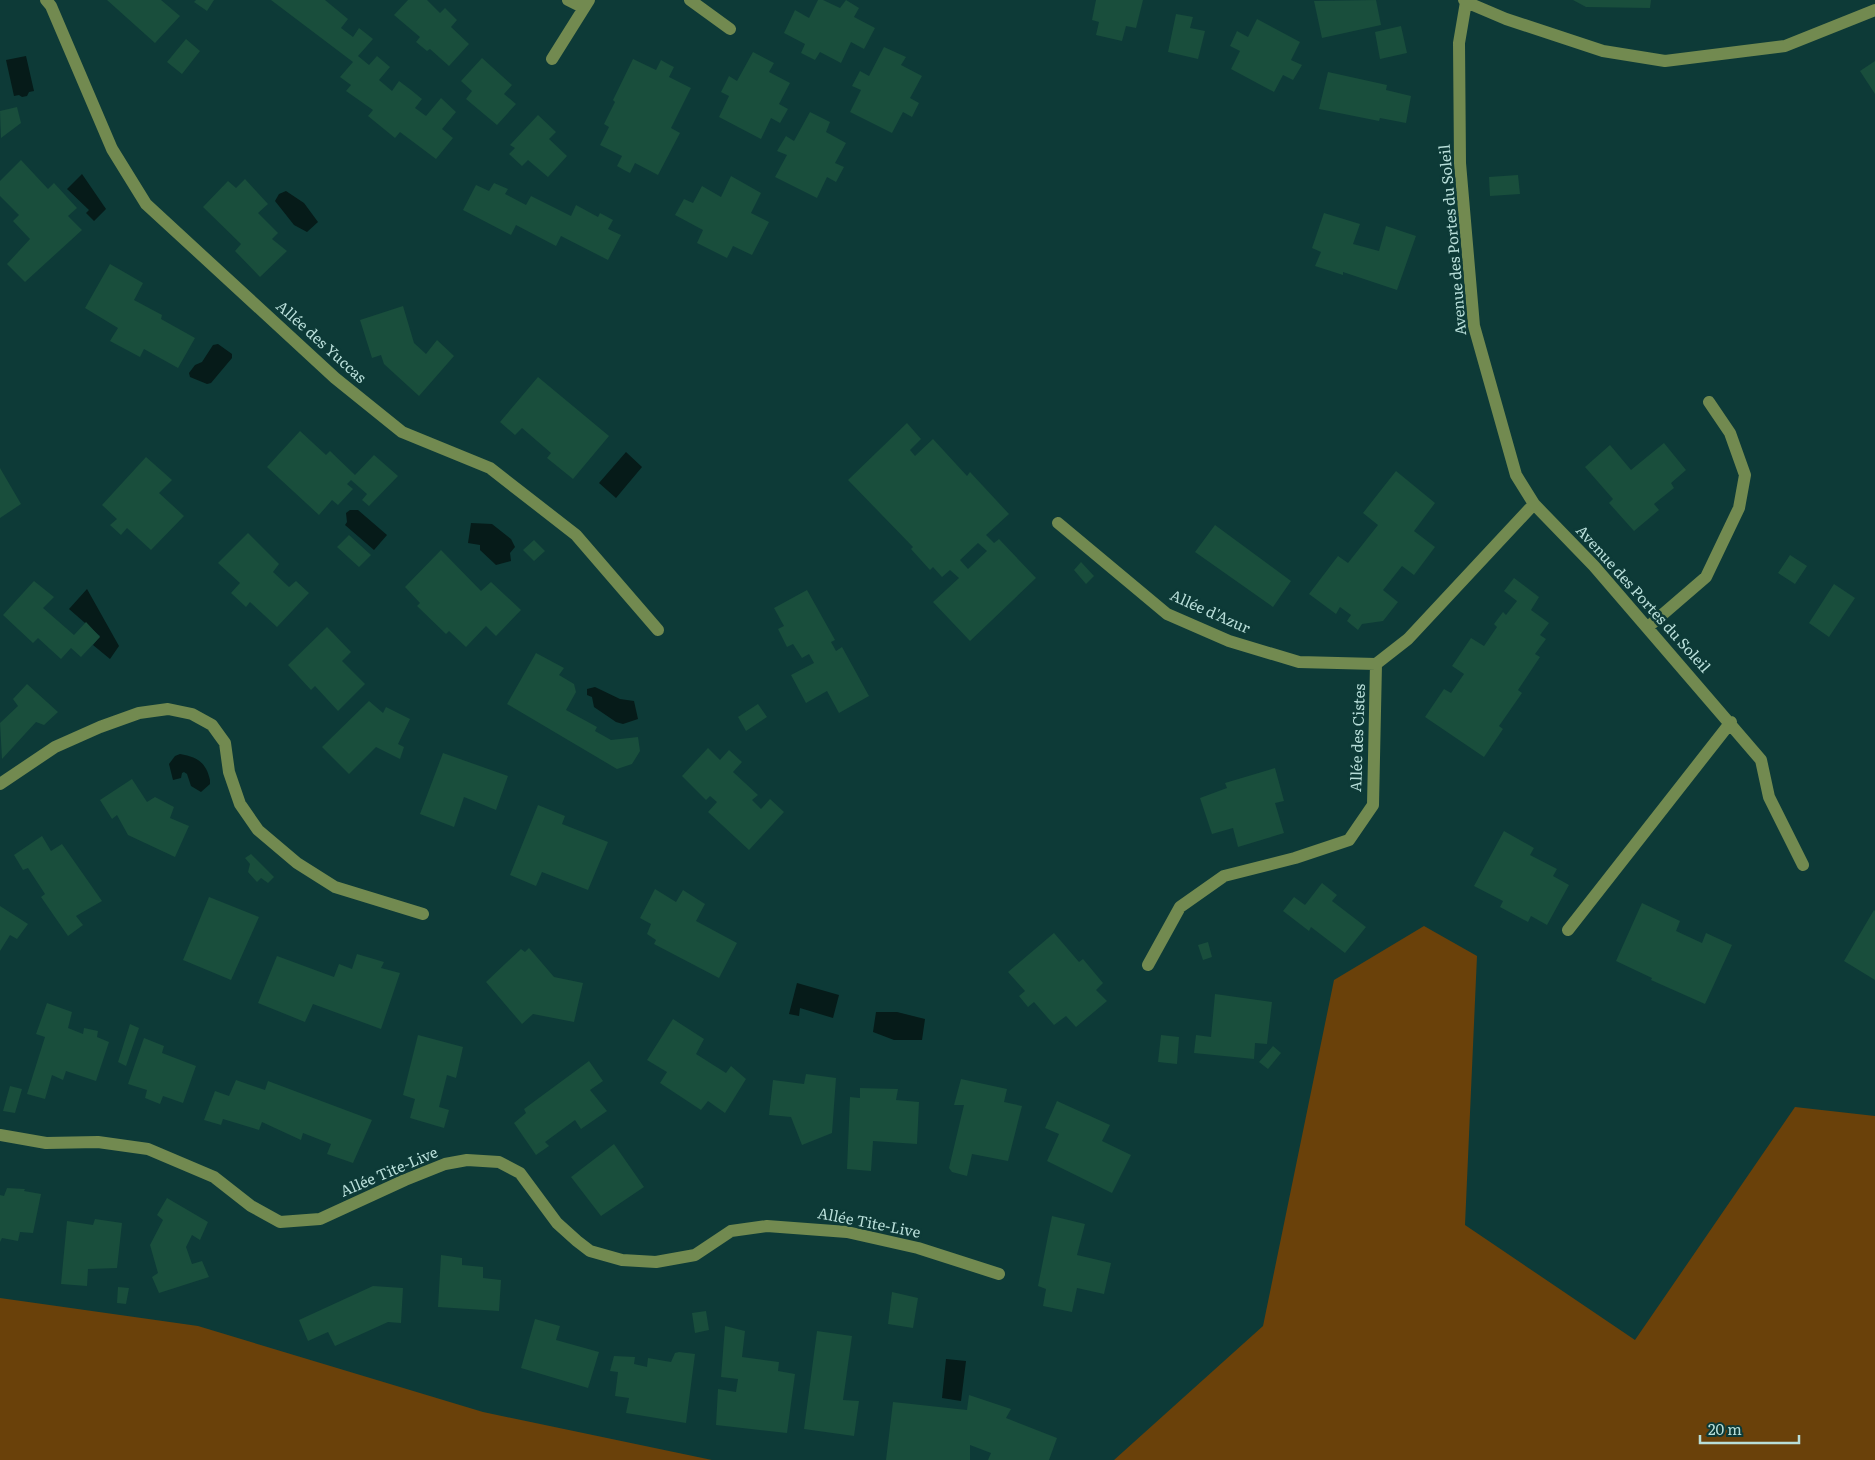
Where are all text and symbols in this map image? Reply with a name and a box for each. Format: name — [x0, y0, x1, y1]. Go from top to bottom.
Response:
street label: Avenue des Portes du Soleil — [1432, 144, 1471, 337]
street label: Allée des Yuccas — [272, 294, 372, 388]
street label: Avenue des Portes du Soleil — [1571, 519, 1717, 677]
street label: Allée d'Azur — [1167, 583, 1254, 639]
street label: Allée des Cistes — [1343, 683, 1370, 792]
street label: Allée Tite-Live — [336, 1140, 441, 1202]
street label: Allée Tite-Live — [816, 1200, 923, 1243]
scale bar — [1700, 1412, 1799, 1444]
text: 20 m — [1708, 1417, 1742, 1440]

